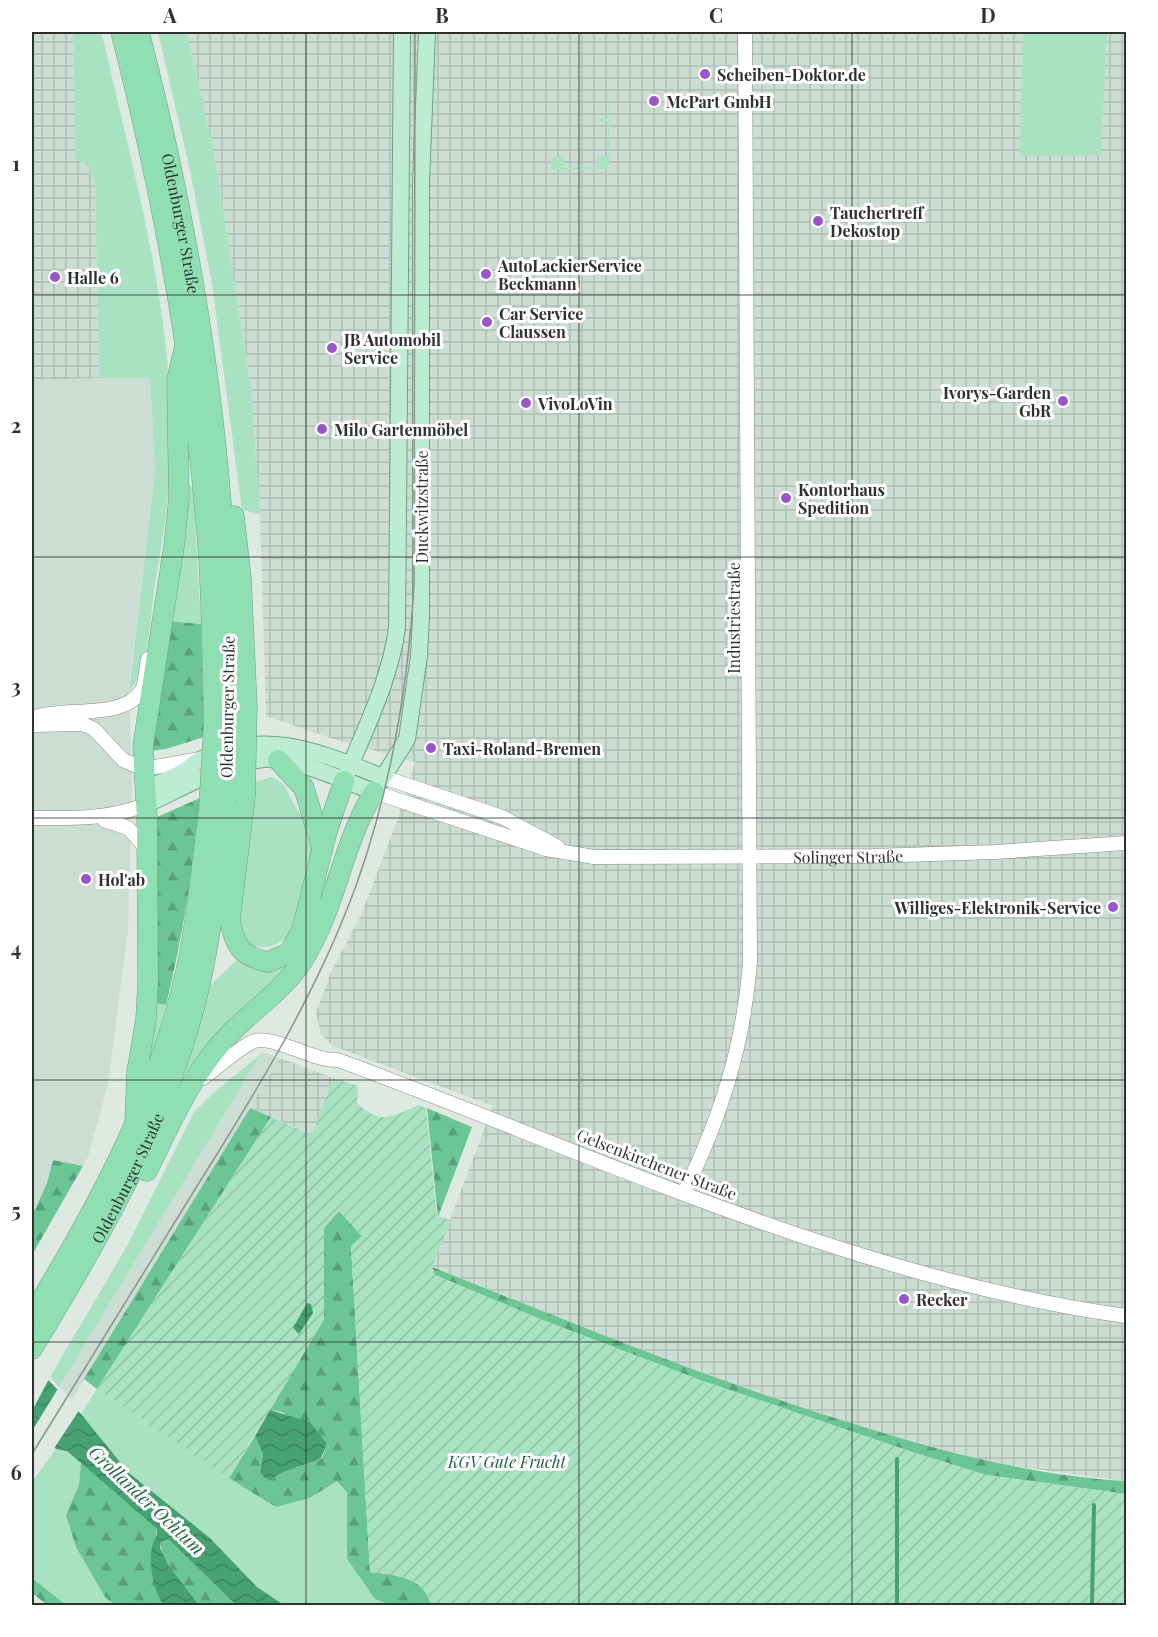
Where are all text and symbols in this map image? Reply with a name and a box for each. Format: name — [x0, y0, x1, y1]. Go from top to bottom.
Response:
text: A — [162, 1, 177, 28]
text: B — [435, 1, 449, 28]
text: C — [709, 1, 723, 28]
text: D — [980, 1, 996, 28]
place label: Scheiben-Doktor.de — [717, 64, 866, 85]
marker: Scheiben-Doktor.de — [698, 67, 712, 81]
place label: McPart GmbH — [666, 91, 772, 112]
marker: McPart GmbH — [647, 94, 661, 108]
text: 1 — [12, 149, 20, 176]
street label: Oldenburger Straße — [158, 151, 205, 295]
place label: Tauchertreff Dekostop — [830, 202, 925, 241]
marker: Tauchertreff Dekostop — [811, 214, 825, 228]
place label: AutoLackierService Beckmann — [497, 255, 642, 294]
place label: Halle 6 — [67, 267, 119, 288]
marker: AutoLackierService Beckmann — [479, 267, 493, 281]
marker: Halle 6 — [48, 270, 62, 284]
place label: Car Service Claussen — [499, 303, 583, 342]
marker: Car Service Claussen — [480, 315, 494, 329]
place label: JB Automobil Service — [343, 329, 441, 368]
marker: JB Automobil Service — [325, 341, 339, 355]
place label: Ivorys-Garden GbR — [943, 382, 1052, 421]
place label: VivoLoVin — [537, 393, 613, 414]
marker: Ivorys-Garden GbR — [1056, 394, 1070, 408]
marker: VivoLoVin — [519, 396, 533, 410]
text: 2 — [11, 411, 21, 438]
place label: Milo Gartenmöbel — [334, 419, 468, 440]
marker: Milo Gartenmöbel — [315, 422, 329, 436]
street label: Duckwitzstraße — [411, 450, 432, 564]
place label: Kontorhaus Spedition — [798, 479, 885, 518]
marker: Kontorhaus Spedition — [779, 491, 793, 505]
street label: Industriestraße — [723, 562, 744, 674]
street label: Oldenburger Straße — [215, 636, 239, 778]
text: 3 — [11, 672, 21, 699]
place label: Taxi-Roland-Bremen — [443, 738, 601, 759]
marker: Taxi-Roland-Bremen — [424, 741, 438, 755]
street label: Solinger Straße — [793, 844, 903, 867]
place label: Hol'ab — [98, 869, 145, 890]
marker: Hol'ab — [79, 872, 93, 886]
place label: Williges-Elektronik-Service — [894, 897, 1101, 918]
marker: Williges-Elektronik-Service — [1106, 900, 1120, 914]
text: 4 — [11, 934, 21, 961]
street label: Oldenburger Straße — [86, 1109, 168, 1247]
street label: Gelsenkirchener Straße — [574, 1124, 740, 1204]
text: 5 — [11, 1196, 21, 1223]
place label: Recker — [916, 1289, 968, 1310]
marker: Recker — [897, 1292, 911, 1306]
water label: Grollander Ochtum — [84, 1440, 210, 1560]
park label: KGV Gute Frucht — [447, 1451, 567, 1472]
text: 6 — [10, 1458, 22, 1485]

